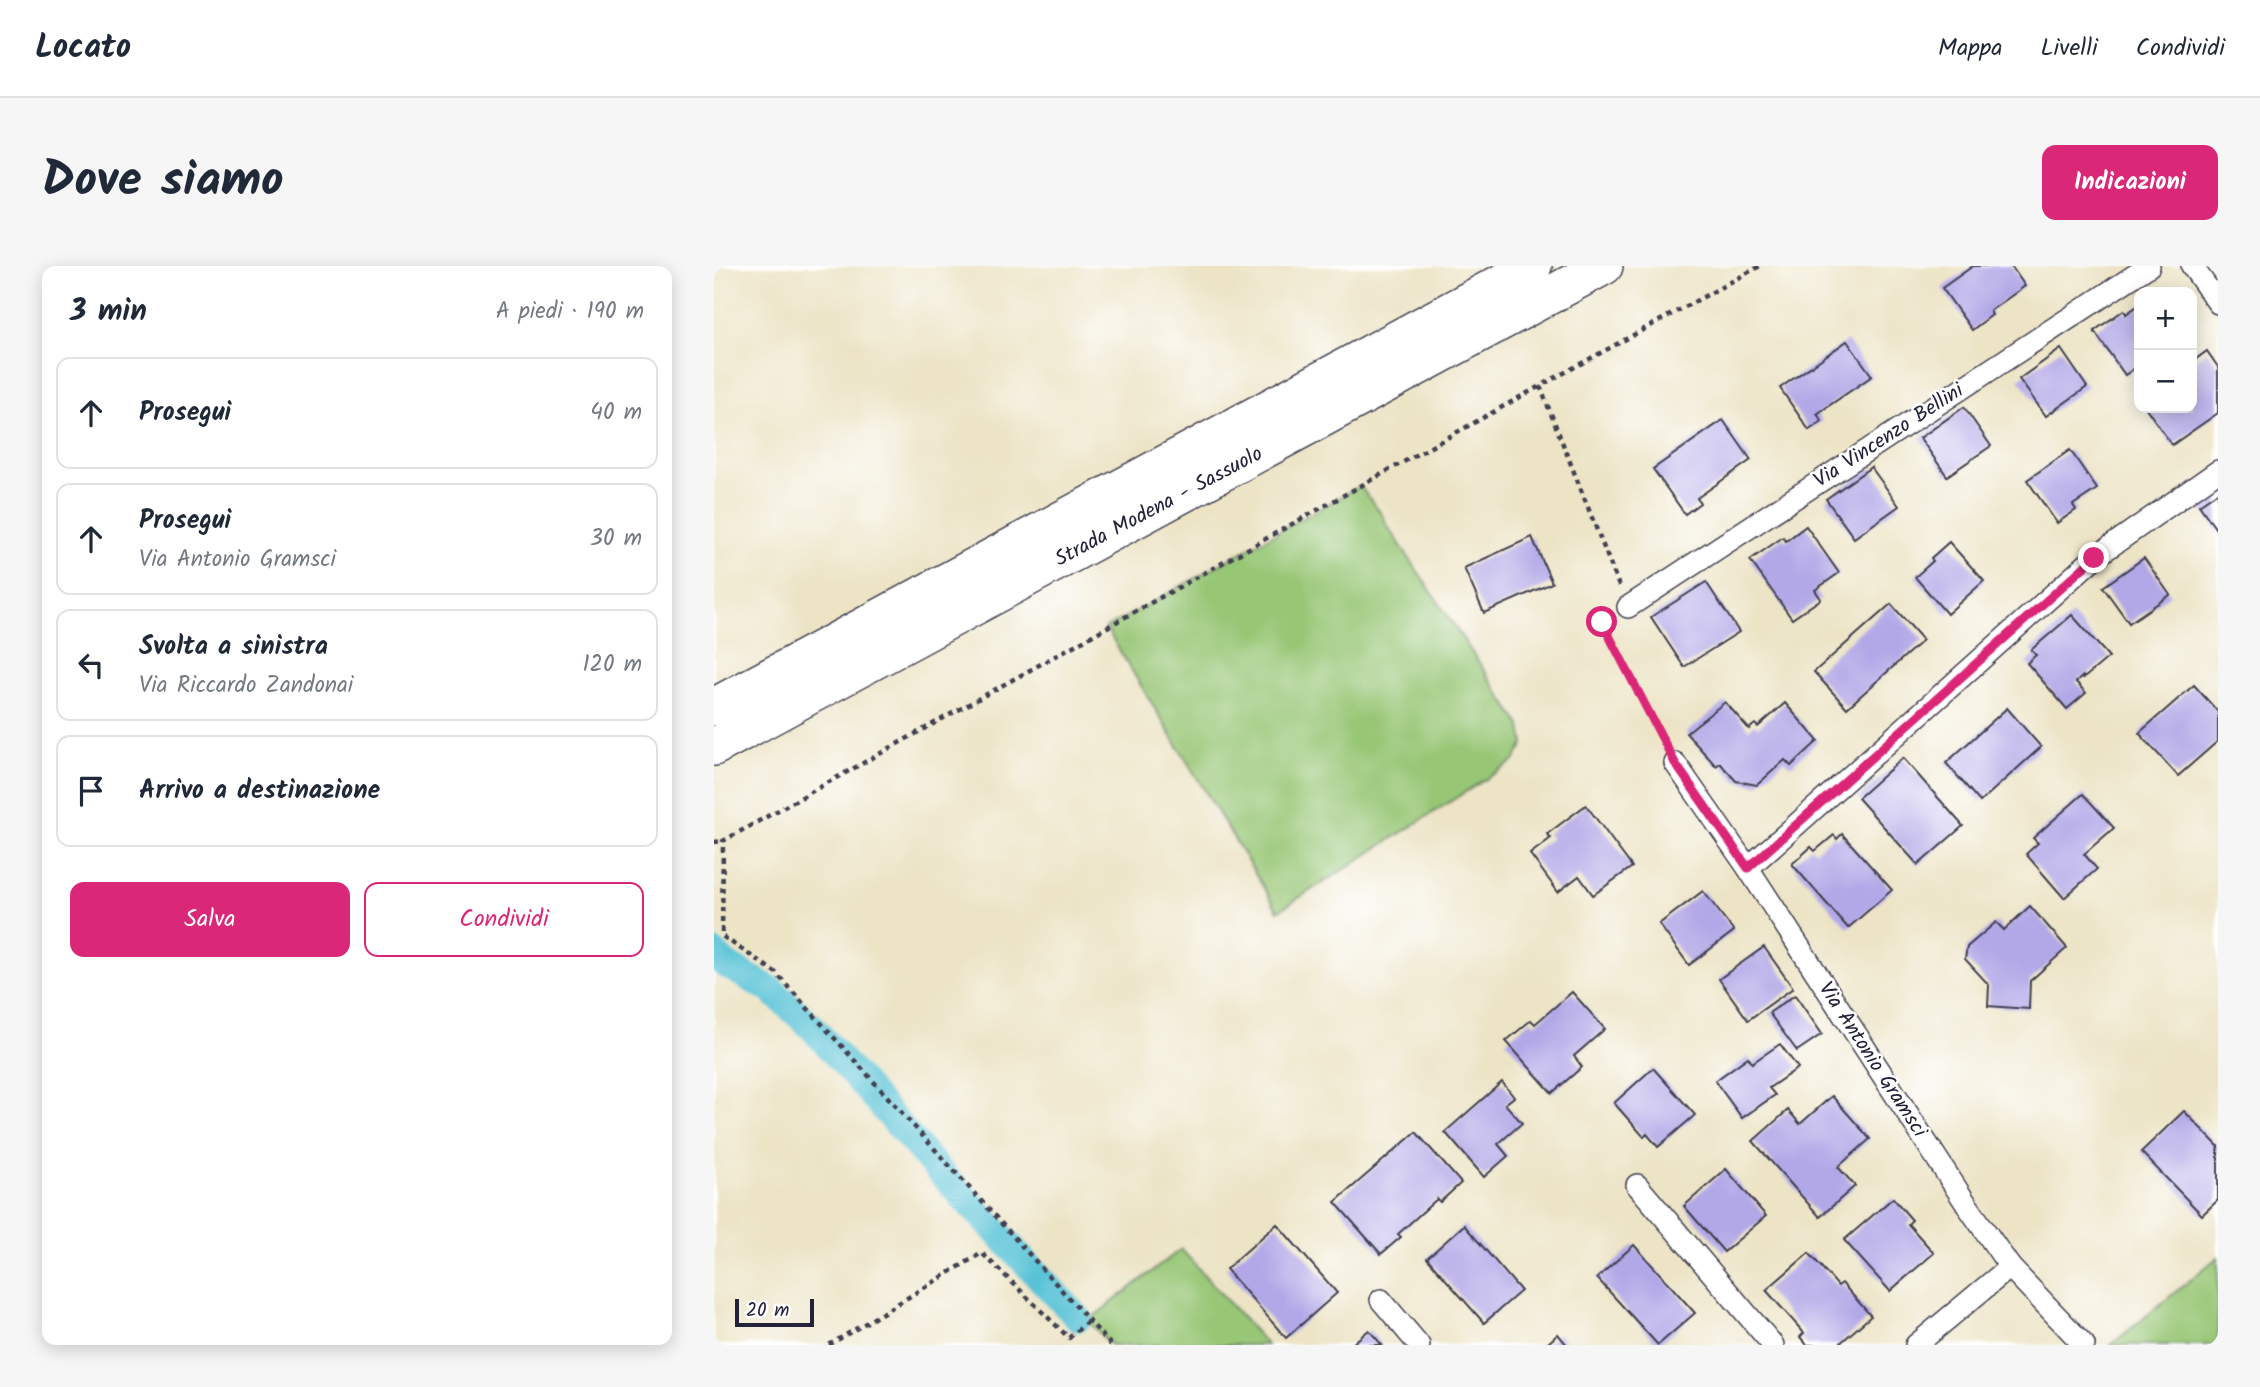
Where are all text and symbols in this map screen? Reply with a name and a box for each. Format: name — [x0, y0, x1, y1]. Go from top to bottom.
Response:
text: Locato — [35, 22, 131, 75]
text: Mappa — [1938, 29, 2003, 68]
text: Livelli — [2041, 29, 2098, 68]
text: Condividi — [2136, 29, 2225, 68]
text: Dove siamo — [42, 143, 284, 221]
button: Indicazioni — [2042, 145, 2218, 220]
map controls — [2134, 287, 2197, 413]
button: + — [2134, 287, 2197, 350]
text: 3 min — [70, 288, 147, 336]
text: A piedi · 190 m — [496, 294, 644, 330]
button: − — [2134, 350, 2197, 413]
street label: Via Vincenzo Bellini — [1807, 374, 1971, 497]
text: Prosegui — [139, 392, 231, 434]
icon: ahead — [72, 394, 110, 432]
text: 40 m — [590, 395, 642, 431]
street label: Strada Modena - Sassuolo — [1049, 438, 1269, 576]
text: Prosegui — [139, 500, 231, 542]
icon: ahead — [72, 520, 110, 558]
text: 30 m — [590, 521, 642, 557]
text: Via Antonio Gramsci — [139, 542, 336, 578]
route end — [2078, 542, 2109, 573]
route start — [1586, 606, 1617, 637]
text: Svolta a sinistra — [139, 626, 328, 668]
icon: left — [72, 646, 110, 684]
text: 120 m — [582, 647, 642, 683]
text: Via Riccardo Zandonai — [139, 668, 353, 704]
text: Arrivo a destinazione — [139, 770, 380, 812]
icon: arrive — [72, 772, 110, 810]
button: Salva — [70, 882, 350, 957]
button: Condividi — [364, 882, 644, 957]
street label: Via Antonio Gramsci — [1809, 976, 1935, 1145]
scale bar — [735, 1296, 814, 1328]
text: 20 m — [746, 1296, 789, 1326]

